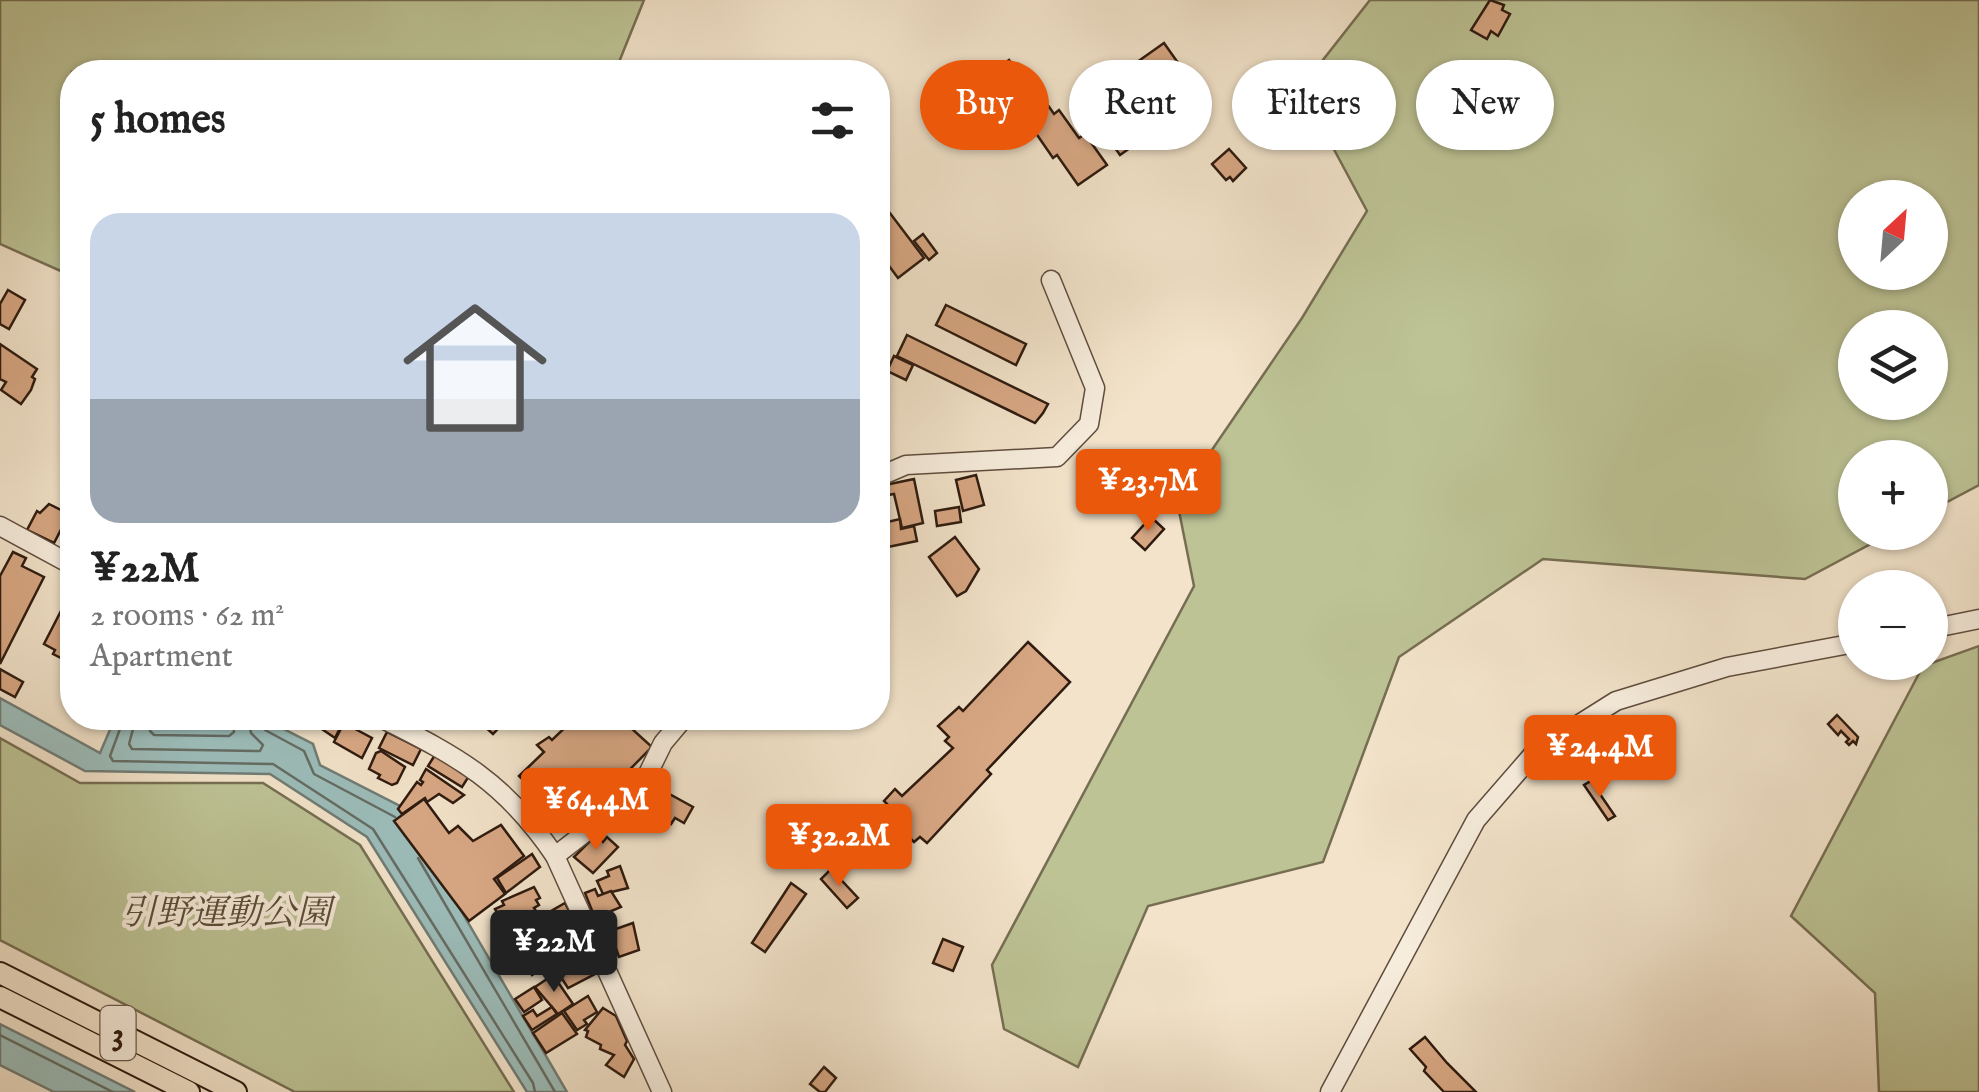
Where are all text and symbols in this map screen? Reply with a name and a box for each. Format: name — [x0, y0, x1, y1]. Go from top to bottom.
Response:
chip: Buy — [920, 60, 1049, 150]
chip: Rent — [1069, 60, 1212, 150]
chip: Filters — [1232, 60, 1396, 150]
chip: New — [1416, 60, 1554, 150]
icon: filters — [805, 93, 860, 148]
text: 5 homes — [90, 94, 226, 147]
north arrow — [1838, 180, 1948, 290]
map controls — [1838, 180, 1948, 680]
icon: home — [385, 278, 565, 458]
button: layers — [1838, 310, 1948, 420]
button: + — [1838, 440, 1948, 550]
pin: ¥23.7M — [1067, 449, 1229, 534]
text: ¥23.7M — [1098, 461, 1198, 502]
text: ¥22M — [90, 543, 200, 596]
button: − — [1838, 570, 1948, 680]
text: 2 rooms · 62 m² — [90, 596, 284, 637]
text: Apartment — [90, 637, 233, 678]
pin: ¥24.4M — [1519, 715, 1681, 800]
text: ¥24.4M — [1546, 727, 1654, 768]
pin: ¥64.4M — [515, 768, 677, 853]
text: ¥64.4M — [543, 780, 649, 821]
pin: ¥32.2M — [758, 804, 920, 889]
text: ¥32.2M — [788, 816, 890, 857]
park label: 引野運動公園 — [121, 892, 336, 937]
pin: ¥22M — [495, 910, 613, 995]
text: ¥22M — [512, 922, 596, 963]
road number: 3 — [100, 1006, 136, 1060]

